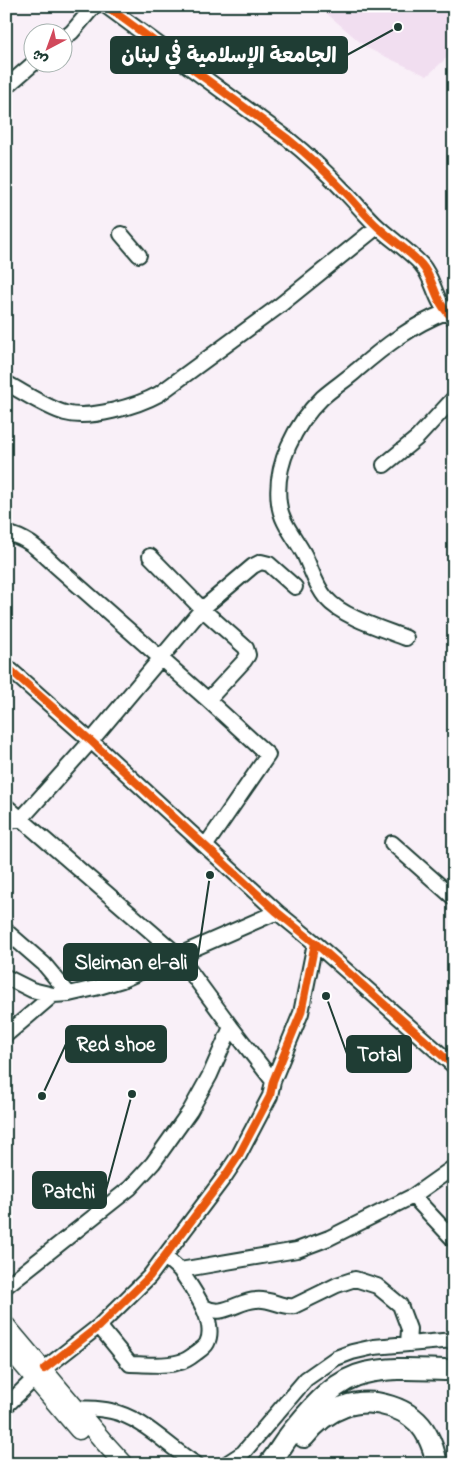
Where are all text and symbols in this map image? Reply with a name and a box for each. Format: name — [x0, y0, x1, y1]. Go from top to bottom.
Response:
north arrow — [22, 22, 72, 72]
callout: الجامعة الإسلامية في لبنان — [111, 37, 347, 73]
text: الجامعة الإسلامية في لبنان — [121, 39, 337, 72]
text: ش — [28, 44, 53, 70]
callout: Sleiman el-ali — [64, 944, 197, 980]
text: Sleiman el-ali — [75, 949, 188, 979]
callout: Red shoe — [66, 1026, 166, 1062]
text: Red shoe — [76, 1031, 156, 1061]
callout: Total — [347, 1036, 411, 1072]
text: Total — [357, 1041, 401, 1071]
callout: Patchi — [33, 1172, 106, 1208]
text: Patchi — [43, 1178, 95, 1208]

